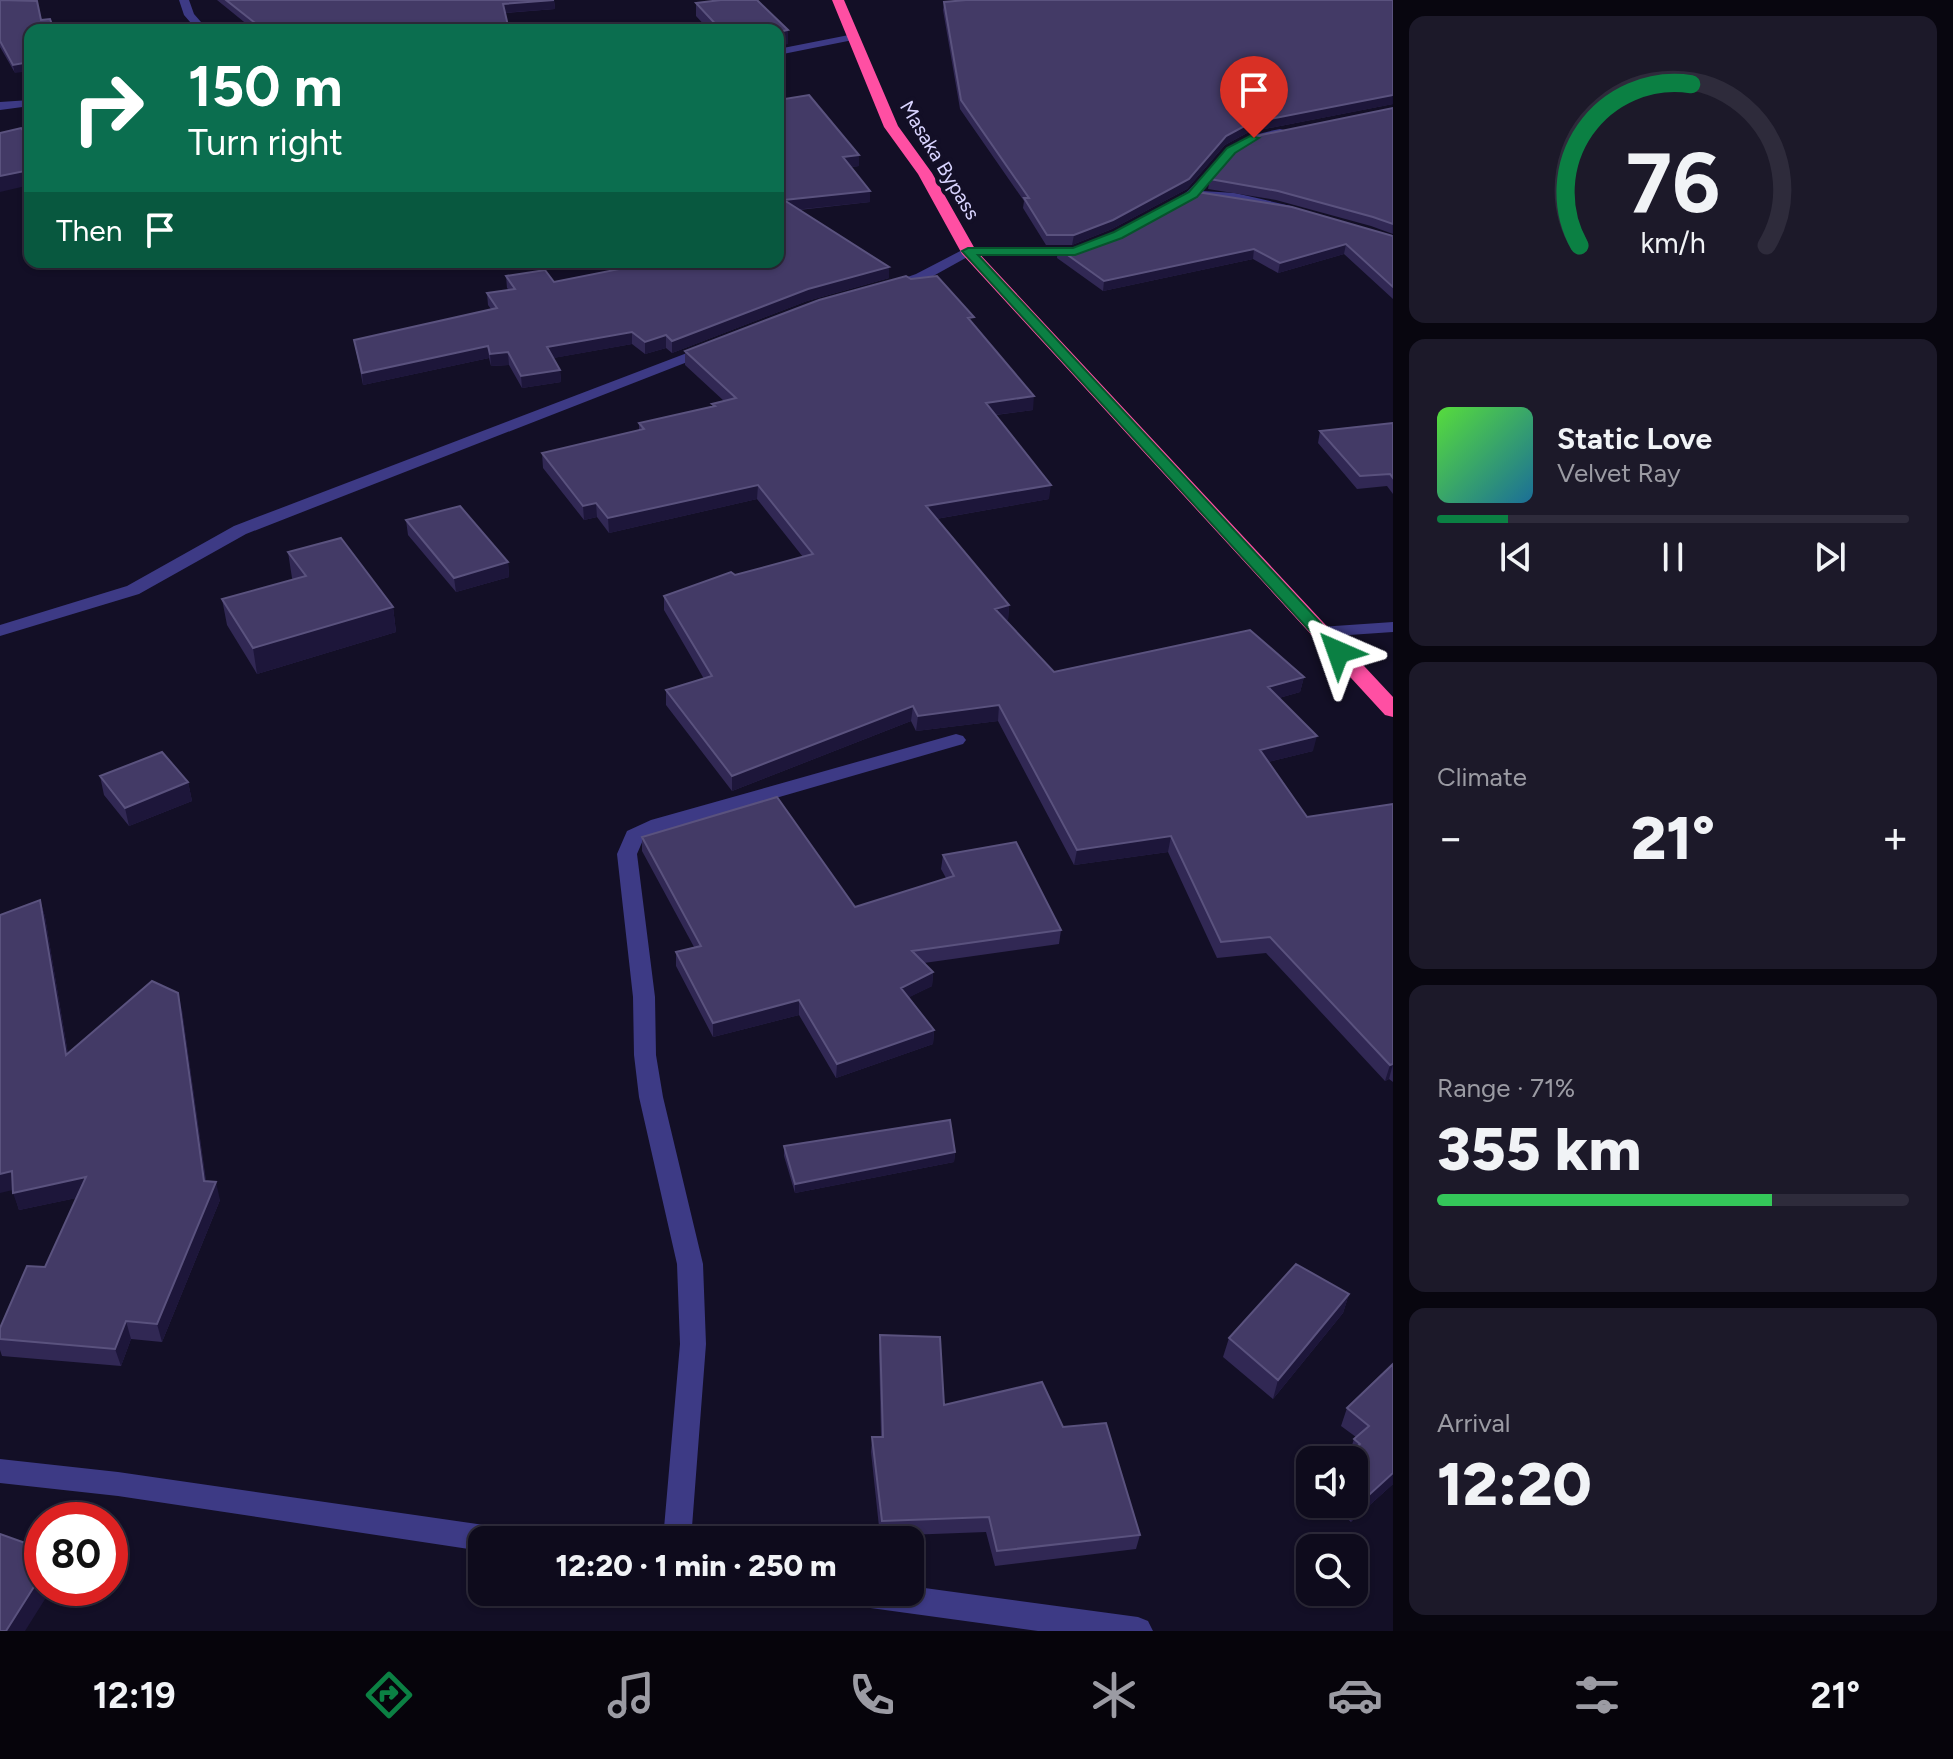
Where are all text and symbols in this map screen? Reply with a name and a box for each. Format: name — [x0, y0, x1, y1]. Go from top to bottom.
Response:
text: 150 m — [188, 53, 343, 120]
icon: right — [56, 56, 160, 160]
pin — [1220, 56, 1288, 138]
icon: arrive — [1232, 68, 1276, 112]
street label: Masaka Bypass — [895, 96, 985, 224]
text: Turn right — [188, 121, 343, 164]
text: 76 — [1626, 132, 1720, 232]
icon: arrive — [138, 208, 182, 252]
text: Then — [56, 212, 122, 249]
text: km/h — [1640, 226, 1706, 260]
text: Static Love — [1557, 420, 1712, 457]
text: Velvet Ray — [1557, 457, 1681, 489]
icon: previous — [1494, 535, 1538, 579]
icon: pause — [1651, 535, 1695, 579]
icon: next — [1808, 535, 1852, 579]
position arrow — [1296, 610, 1380, 694]
text: Climate — [1437, 761, 1527, 793]
text: 21° — [1631, 802, 1715, 874]
text: − — [1437, 811, 1464, 864]
text: + — [1882, 811, 1909, 864]
text: Range · 71% — [1437, 1072, 1575, 1104]
text: 355 km — [1437, 1113, 1641, 1185]
text: Arrival — [1437, 1407, 1510, 1439]
map controls — [1296, 1446, 1368, 1606]
button: sound — [1296, 1446, 1368, 1518]
text: 12:20 — [1437, 1448, 1592, 1520]
speed limit sign: 80 — [24, 1502, 128, 1606]
button: search — [1296, 1534, 1368, 1606]
text: 12:20 · 1 min · 250 m — [555, 1547, 837, 1584]
icon: directions — [361, 1667, 417, 1723]
icon: music — [603, 1667, 659, 1723]
icon: phone — [844, 1667, 900, 1723]
icon: climate — [1086, 1667, 1142, 1723]
icon: car — [1327, 1667, 1383, 1723]
icon: filters — [1569, 1667, 1625, 1723]
text: 12:19 — [93, 1674, 176, 1717]
text: 21° — [1811, 1674, 1860, 1717]

